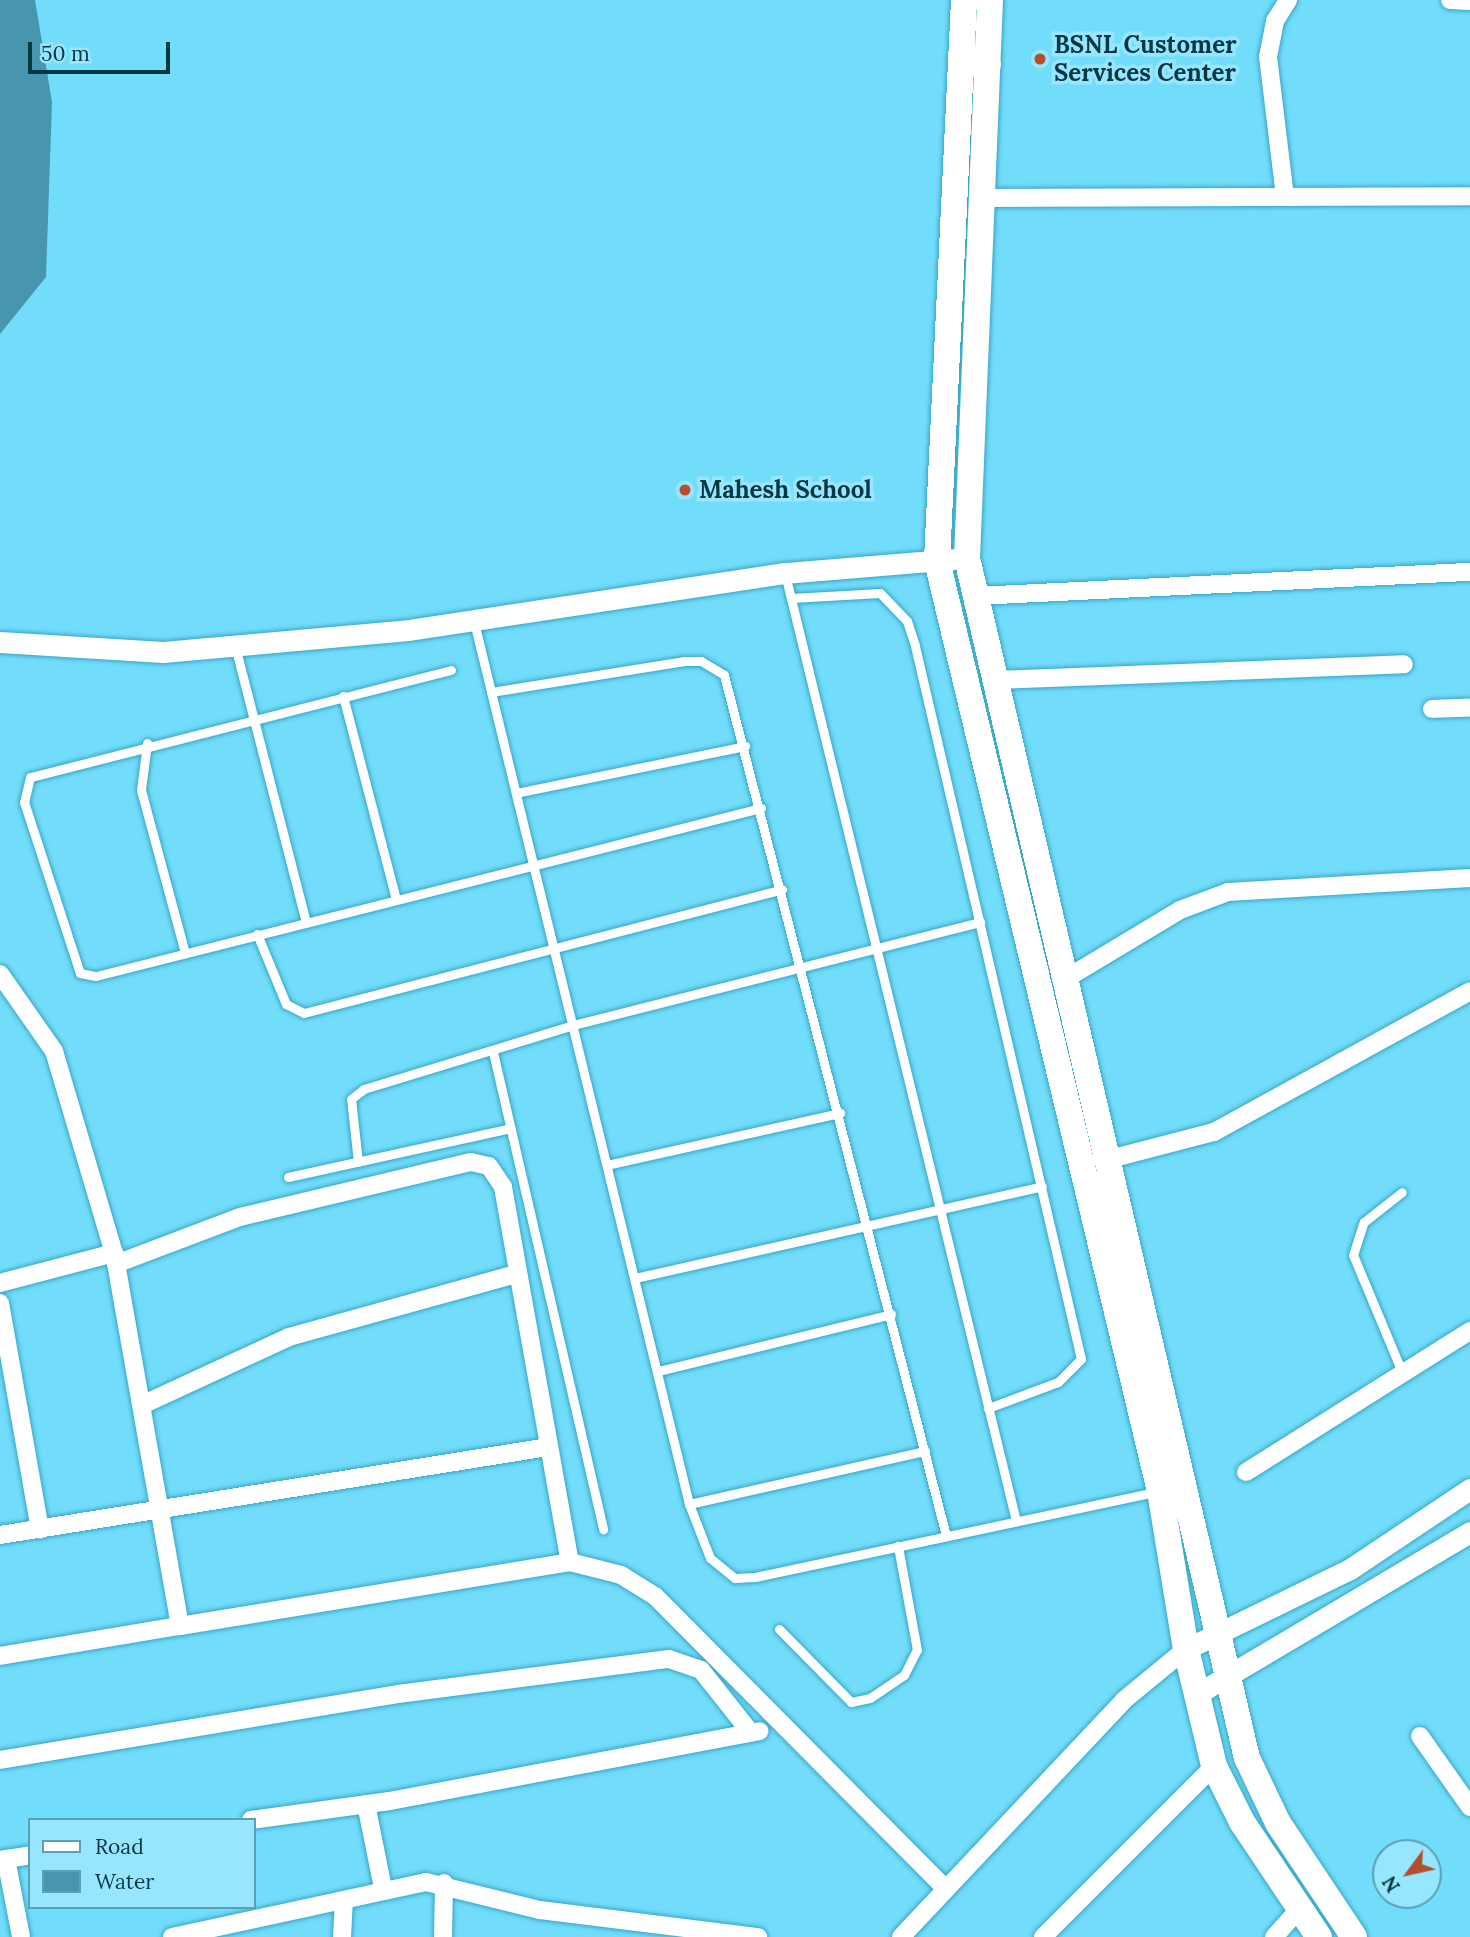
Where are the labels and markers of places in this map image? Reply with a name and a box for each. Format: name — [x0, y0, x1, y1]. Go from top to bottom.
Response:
place label: BSNL Customer Services Center — [1054, 31, 1237, 87]
marker: BSNL Customer Services Center — [1032, 51, 1048, 67]
place label: Mahesh School — [699, 476, 872, 504]
marker: Mahesh School — [677, 482, 693, 498]

